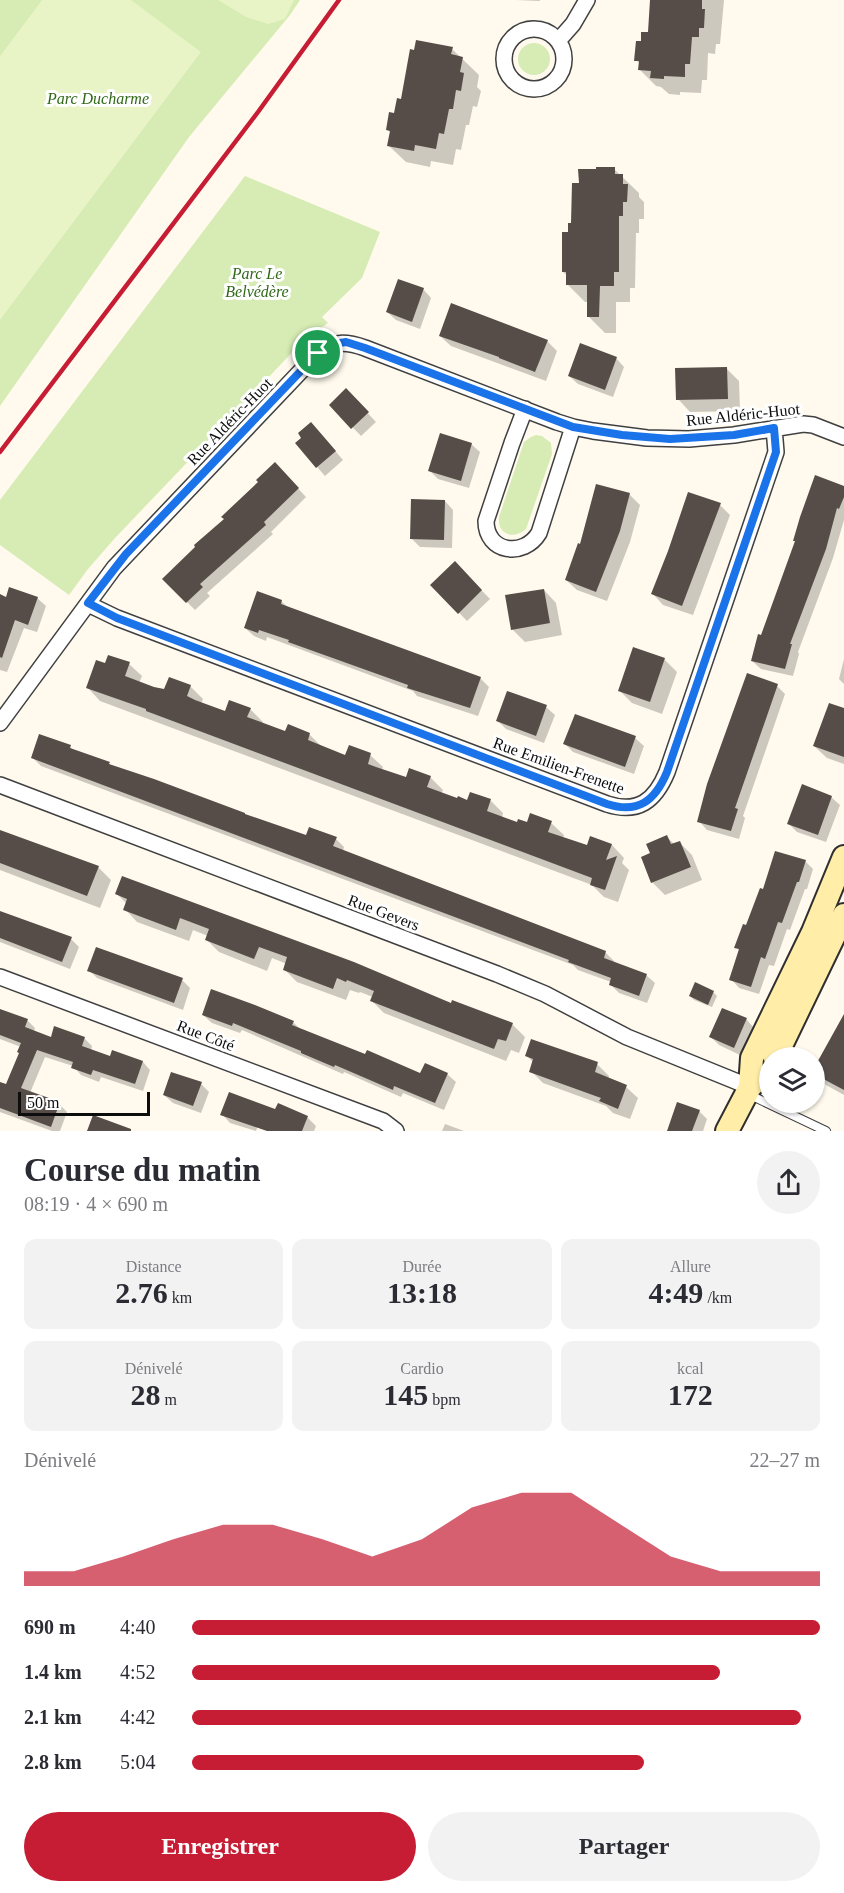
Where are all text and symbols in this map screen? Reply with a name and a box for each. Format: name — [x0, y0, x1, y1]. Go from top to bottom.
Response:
park label: Parc Ducharme — [46, 90, 149, 107]
park label: Parc Le Belvédère — [225, 265, 289, 300]
pin — [292, 327, 343, 378]
icon: arrive — [301, 336, 334, 369]
street label: Rue Aldéric-Huot — [184, 374, 276, 468]
street label: Rue Aldéric-Huot — [685, 400, 801, 429]
street label: Rue Emilien-Frenette — [491, 734, 627, 797]
street label: Rue Gevers — [346, 891, 422, 934]
street label: Rue Côté — [175, 1017, 237, 1054]
map controls — [759, 1047, 825, 1113]
button: layers — [759, 1047, 825, 1113]
scale bar — [18, 1089, 150, 1116]
text: 50 m — [27, 1094, 59, 1111]
button: share — [757, 1151, 820, 1214]
text: Course du matin — [24, 1152, 261, 1188]
text: 08:19 · 4 × 690 m — [24, 1193, 168, 1215]
text: Distance — [126, 1258, 182, 1275]
text: Durée — [402, 1258, 442, 1275]
text: Allure — [670, 1258, 711, 1275]
text: 2.76 — [115, 1276, 168, 1309]
text: 13:18 — [387, 1276, 457, 1309]
text: 4:49 — [648, 1276, 703, 1309]
text: km — [168, 1289, 192, 1306]
text: /km — [703, 1289, 732, 1306]
text: Dénivelé — [125, 1360, 183, 1377]
text: Cardio — [400, 1360, 444, 1377]
text: kcal — [677, 1360, 704, 1377]
text: 28 — [130, 1378, 160, 1411]
text: 145 — [383, 1378, 428, 1411]
text: 172 — [668, 1378, 713, 1411]
text: m — [160, 1391, 177, 1408]
text: bpm — [428, 1391, 461, 1408]
text: Dénivelé — [24, 1449, 96, 1471]
text: 22–27 m — [749, 1449, 820, 1471]
text: 690 m — [24, 1616, 76, 1638]
text: 4:40 — [120, 1616, 156, 1638]
text: 1.4 km — [24, 1661, 82, 1683]
text: 4:52 — [120, 1661, 156, 1683]
text: 2.1 km — [24, 1706, 82, 1728]
text: 4:42 — [120, 1706, 156, 1728]
text: 2.8 km — [24, 1751, 82, 1773]
text: 5:04 — [120, 1751, 156, 1773]
button: Enregistrer — [24, 1812, 416, 1881]
button: Partager — [428, 1812, 820, 1881]

